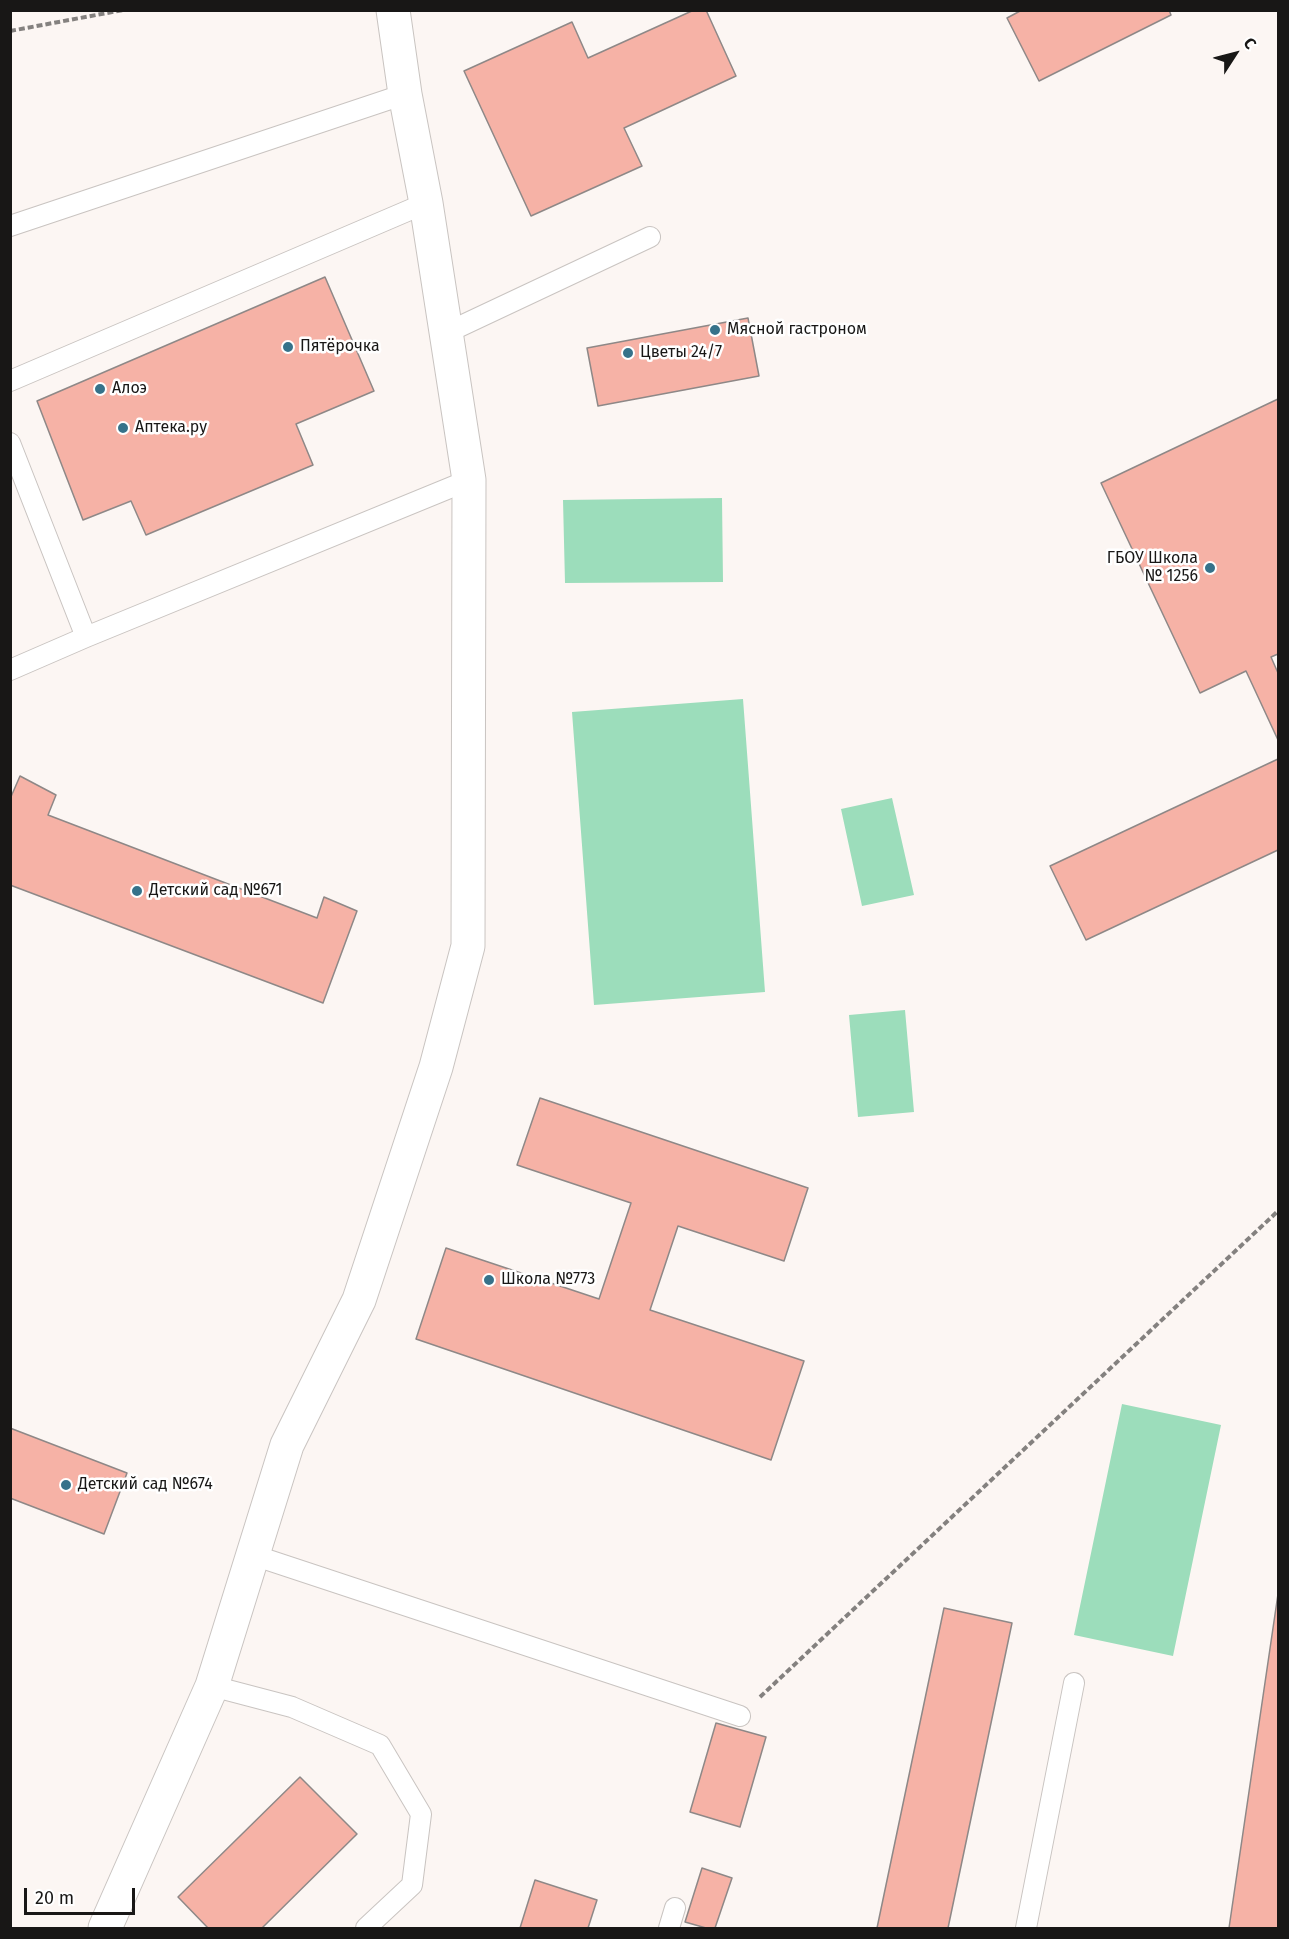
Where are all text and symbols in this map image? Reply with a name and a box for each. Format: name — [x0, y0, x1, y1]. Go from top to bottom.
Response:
north arrow — [1205, 24, 1265, 84]
text: С — [1240, 34, 1260, 52]
place label: Мясной гастроном — [727, 320, 867, 340]
marker: Мясной гастроном — [708, 323, 722, 337]
place label: Пятёрочка — [300, 337, 380, 357]
marker: Пятёрочка — [281, 340, 295, 354]
place label: Цветы 24/7 — [640, 343, 722, 363]
marker: Цветы 24/7 — [621, 346, 635, 360]
place label: Алоэ — [112, 379, 147, 399]
marker: Алоэ — [93, 382, 107, 396]
place label: Аптека.ру — [135, 418, 207, 438]
marker: Аптека.ру — [116, 421, 130, 435]
place label: ГБОУ Школа № 1256 — [1107, 549, 1198, 587]
marker: ГБОУ Школа № 1256 — [1203, 561, 1217, 575]
place label: Детский сад №671 — [149, 881, 282, 901]
marker: Детский сад №671 — [130, 884, 144, 898]
place label: Школа №773 — [501, 1270, 595, 1290]
marker: Школа №773 — [482, 1273, 496, 1287]
place label: Детский сад №674 — [78, 1475, 213, 1495]
marker: Детский сад №674 — [59, 1478, 73, 1492]
scale bar — [27, 1876, 138, 1914]
text: 20 m — [35, 1887, 74, 1909]

